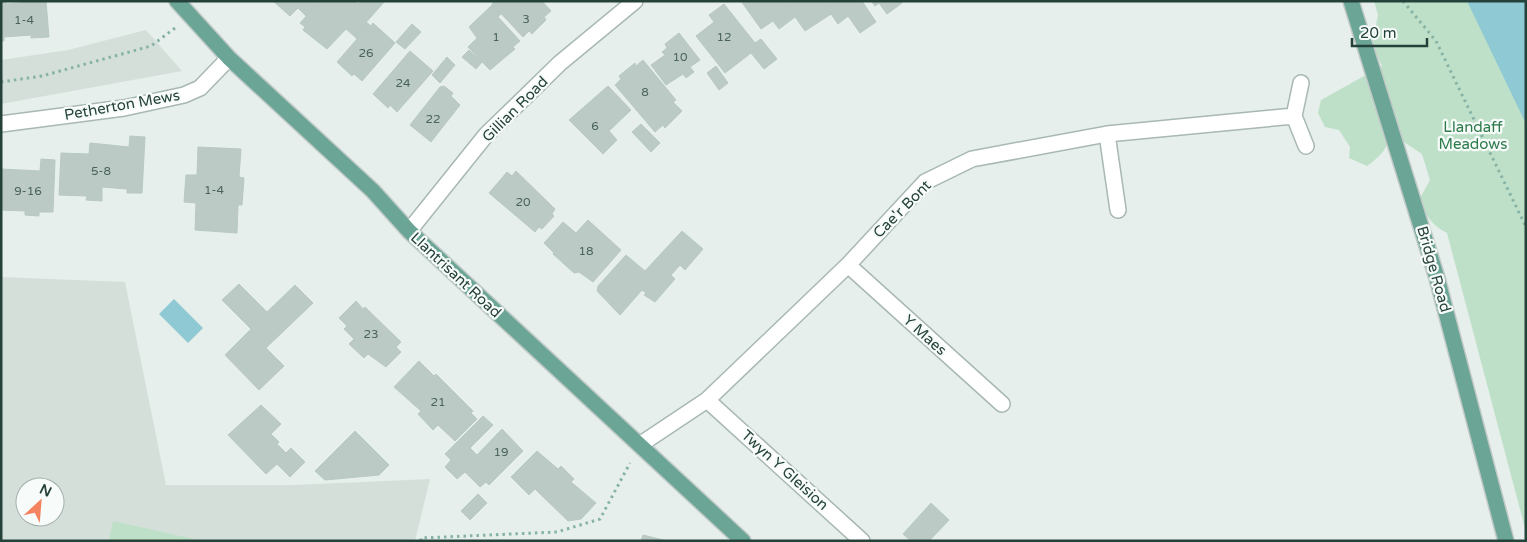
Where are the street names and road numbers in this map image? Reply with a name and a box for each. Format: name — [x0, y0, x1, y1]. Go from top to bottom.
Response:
street label: Gillian Road — [478, 72, 552, 146]
street label: Petherton Mews — [63, 86, 181, 124]
street label: Cae'r Bont — [869, 176, 935, 242]
street label: Bridge Road — [1413, 224, 1455, 314]
street label: Llantrisant Road — [407, 229, 505, 321]
street label: Y Maes — [900, 311, 950, 359]
street label: Twyn Y Gleision — [738, 426, 832, 514]

